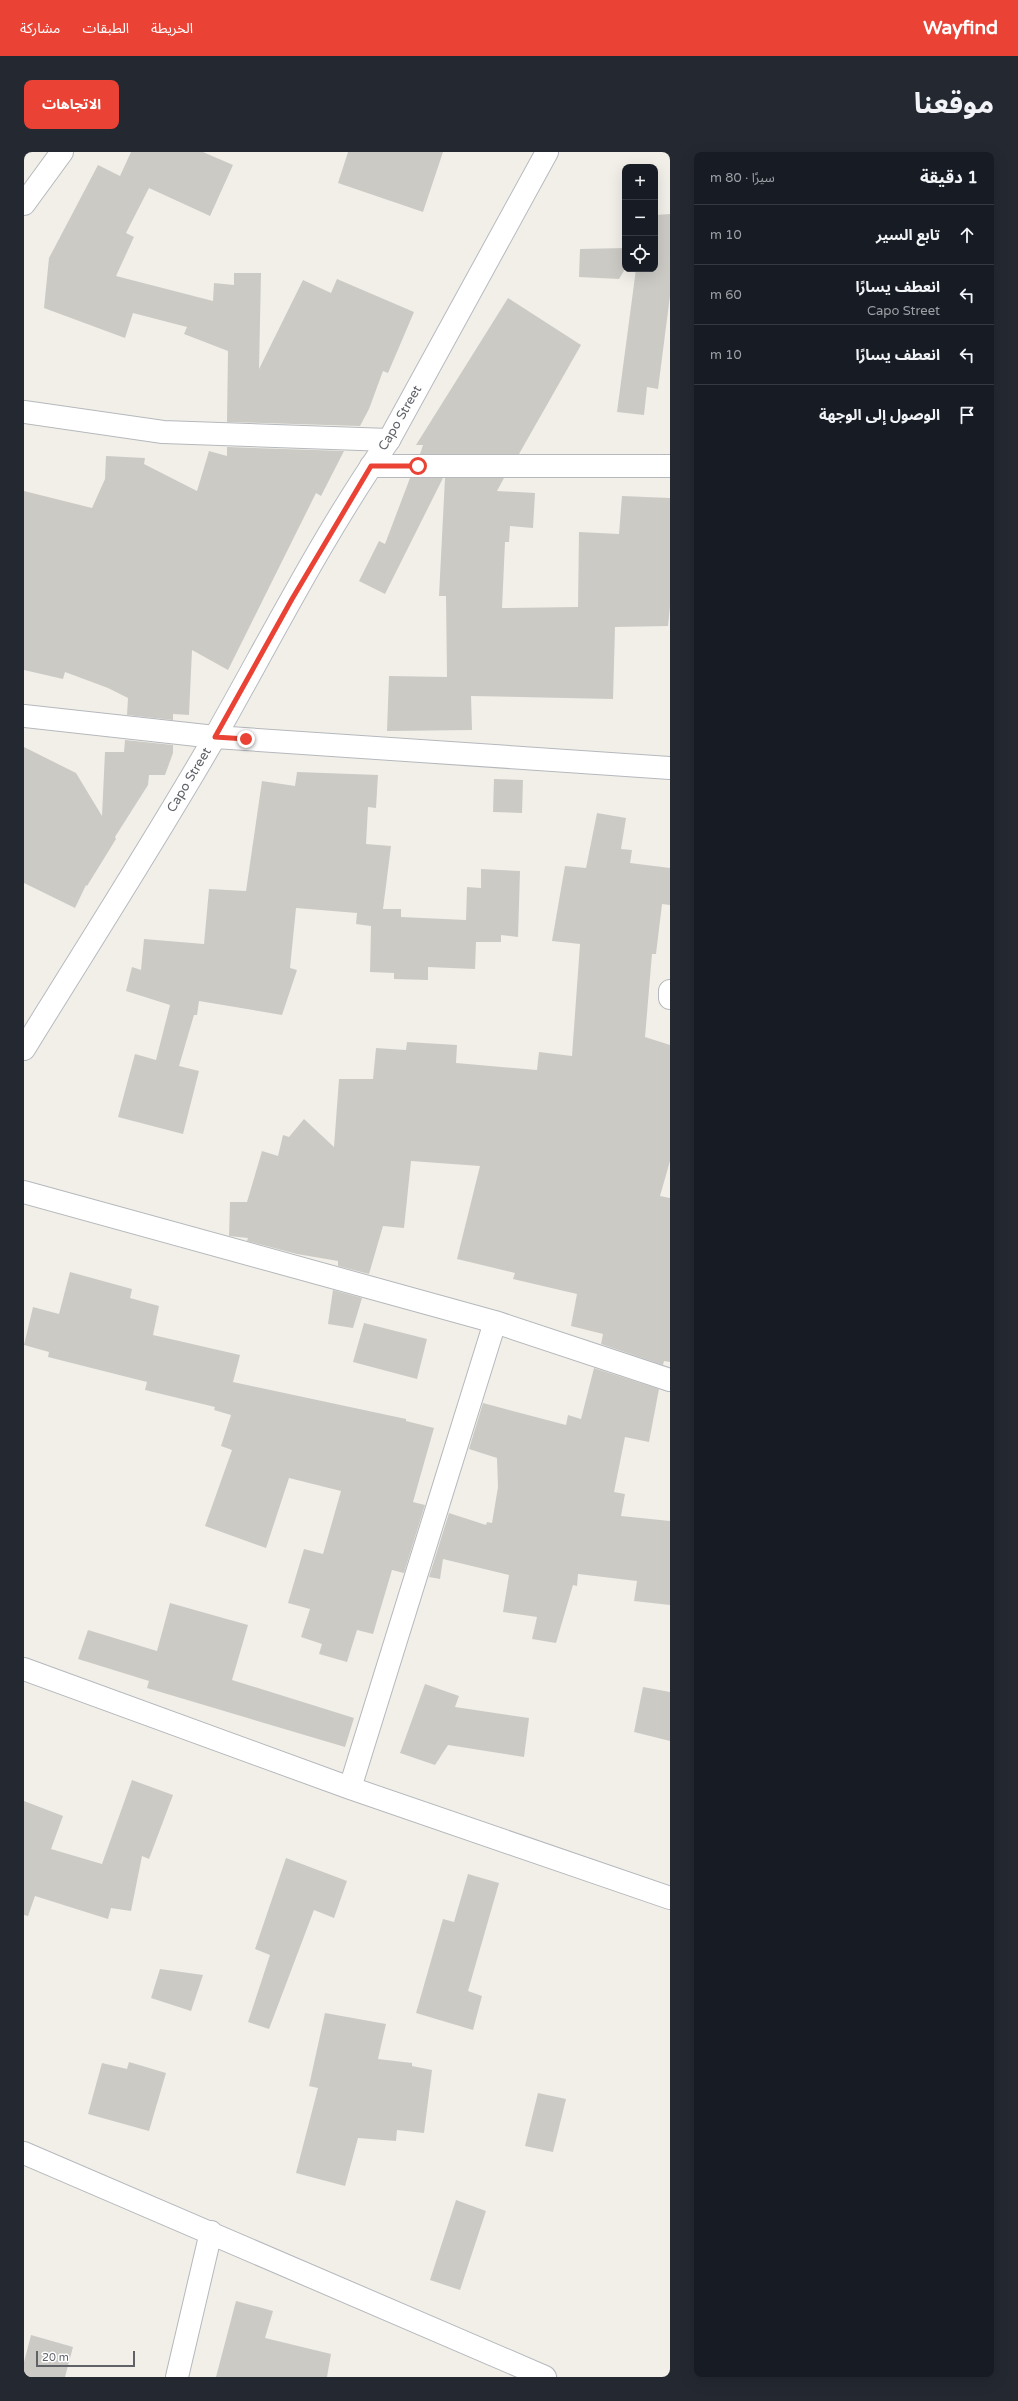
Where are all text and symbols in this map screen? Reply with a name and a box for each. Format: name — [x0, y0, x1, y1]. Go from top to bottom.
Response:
text: Wayfind — [923, 17, 998, 39]
text: مشاركة — [20, 20, 60, 37]
text: الطبقات — [82, 20, 129, 37]
text: الخريطة — [151, 20, 193, 37]
button: الاتجاهات — [24, 80, 119, 129]
text: موقعنا — [914, 87, 994, 121]
map controls — [622, 164, 658, 272]
button: + — [622, 164, 658, 200]
text: 1 دقيقة — [920, 167, 978, 188]
text: سيرًا · 80 m — [710, 170, 775, 186]
button: − — [622, 200, 658, 236]
icon: ahead — [956, 224, 978, 246]
text: تابع السير — [876, 226, 940, 244]
text: 10 m — [710, 227, 742, 243]
button: locate — [622, 236, 658, 272]
text: انعطف يسارًا — [856, 278, 940, 296]
icon: left — [956, 284, 978, 306]
text: 60 m — [710, 287, 742, 303]
text: Capo Street — [867, 303, 940, 319]
icon: left — [956, 344, 978, 366]
text: انعطف يسارًا — [856, 346, 940, 364]
text: 10 m — [710, 347, 742, 363]
street label: Capo Street — [375, 382, 425, 454]
icon: arrive — [956, 404, 978, 426]
text: الوصول إلى الوجهة — [819, 406, 940, 424]
route start — [409, 457, 427, 475]
route end — [237, 730, 255, 748]
street label: Capo Street — [163, 745, 215, 815]
scale bar — [36, 2349, 135, 2368]
text: 20 m — [42, 2351, 69, 2364]

